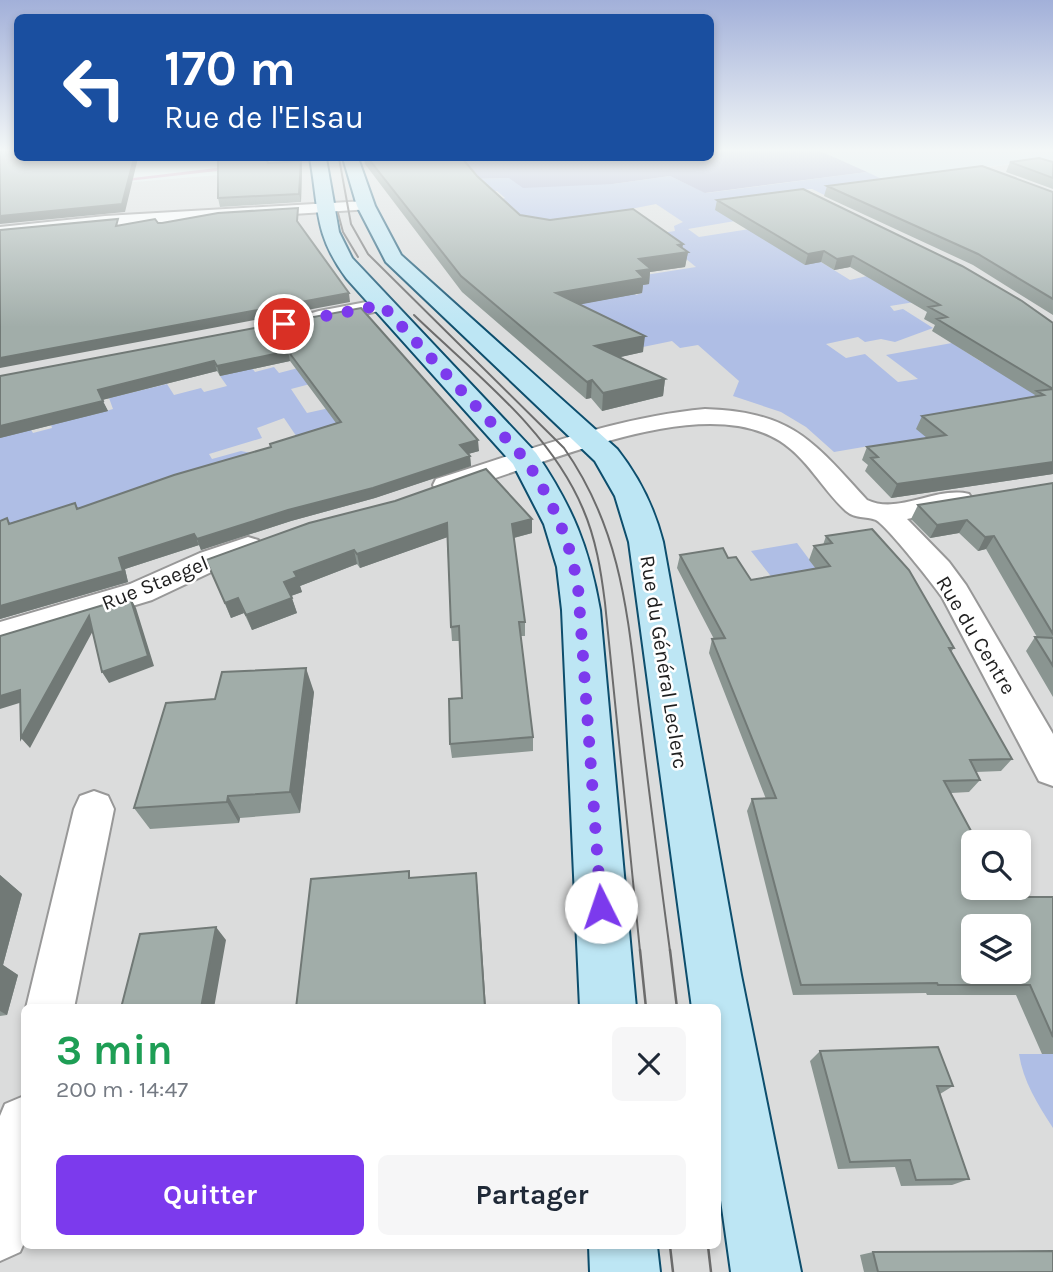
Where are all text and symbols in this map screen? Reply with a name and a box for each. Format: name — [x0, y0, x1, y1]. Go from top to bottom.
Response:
text: 170 m — [164, 40, 296, 97]
icon: left — [49, 42, 140, 133]
text: Rue de l'Elsau — [164, 99, 364, 136]
pin — [254, 294, 314, 354]
icon: arrive — [265, 305, 303, 343]
street label: Rue Staegel — [98, 551, 212, 615]
street label: Rue du Général Leclerc — [635, 554, 693, 770]
street label: Rue du Centre — [931, 571, 1021, 699]
map controls — [961, 830, 1031, 984]
button: search — [961, 830, 1031, 900]
position arrow — [564, 870, 638, 944]
button: layers — [961, 914, 1031, 984]
text: 3 min — [56, 1025, 173, 1075]
button: close — [612, 1027, 686, 1101]
text: 200 m · 14:47 — [56, 1076, 188, 1103]
button: Quitter — [56, 1155, 364, 1235]
button: Partager — [378, 1155, 686, 1235]

